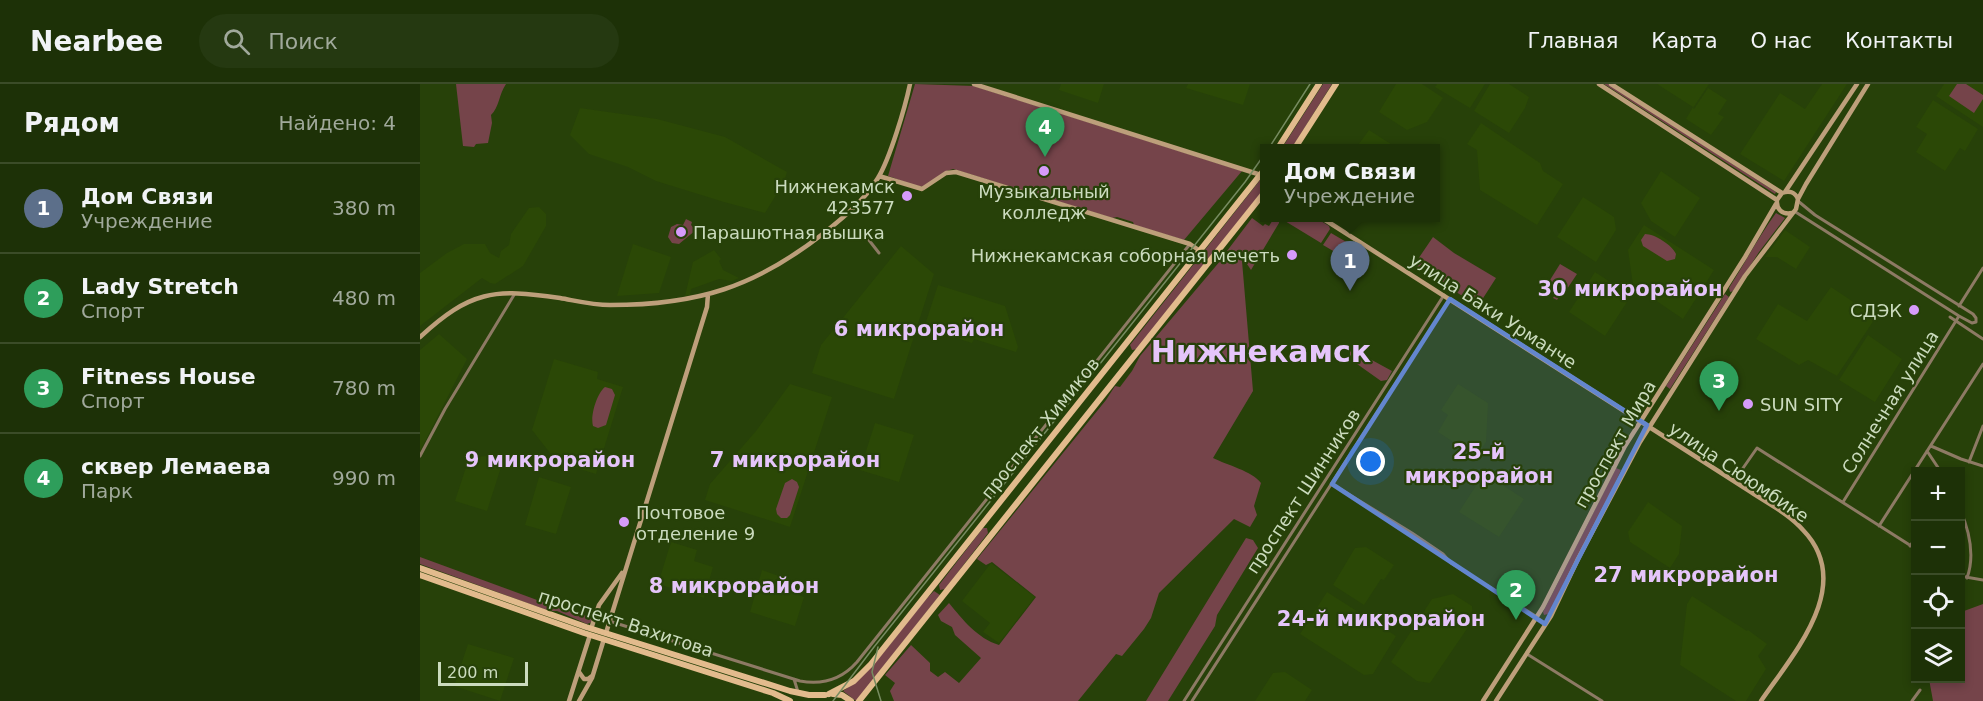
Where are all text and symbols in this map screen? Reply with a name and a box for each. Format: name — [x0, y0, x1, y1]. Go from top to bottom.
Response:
search box — [199, 14, 619, 68]
text: Nearbee — [30, 25, 163, 58]
icon: search — [220, 25, 253, 58]
text: Поиск — [268, 29, 338, 54]
text: Главная — [1528, 29, 1618, 53]
text: Карта — [1651, 29, 1718, 53]
text: О нас — [1751, 29, 1812, 53]
text: Контакты — [1845, 29, 1953, 53]
pin: 4 — [1026, 107, 1064, 157]
text: Рядом — [24, 108, 120, 138]
text: Найдено: 4 — [278, 111, 396, 135]
popup — [1260, 144, 1440, 222]
text: Дом Связи — [1284, 159, 1416, 184]
marker: Музыкальный колледж — [1037, 164, 1051, 178]
place label: Нижнекамск 423577 — [774, 176, 895, 218]
place label: Музыкальный колледж — [978, 181, 1110, 223]
text: Дом Связи — [81, 184, 214, 209]
text: Учреждение — [1284, 184, 1415, 208]
marker: Нижнекамск 423577 — [900, 189, 914, 203]
text: 1 — [37, 196, 50, 220]
text: 380 m — [332, 196, 396, 220]
text: Учреждение — [81, 209, 213, 233]
place label: Парашютная вышка — [693, 222, 885, 243]
marker: Парашютная вышка — [674, 225, 688, 239]
pin: 1 — [1330, 242, 1370, 291]
place label: Нижнекамская соборная мечеть — [971, 245, 1280, 266]
marker: Нижнекамская соборная мечеть — [1285, 248, 1299, 262]
street label: улица Баки Урманче — [1406, 249, 1580, 373]
text: Lady Stretch — [81, 274, 239, 299]
district label: 30 микрорайон — [1538, 277, 1722, 301]
text: 2 — [37, 286, 50, 310]
text: 480 m — [332, 286, 396, 310]
text: Спорт — [81, 299, 145, 323]
place label: СДЭК — [1850, 300, 1902, 321]
marker: СДЭК — [1907, 303, 1921, 317]
district label: 6 микрорайон — [834, 317, 1004, 341]
street label: Солнечная улица — [1837, 326, 1943, 478]
district label: Нижнекамск — [1151, 334, 1371, 369]
street label: проспект Химиков — [977, 353, 1103, 503]
pin: 3 — [1700, 362, 1738, 411]
text: Fitness House — [81, 364, 256, 389]
text: 3 — [37, 376, 50, 400]
text: 780 m — [332, 376, 396, 400]
street label: проспект Мира — [1570, 377, 1660, 511]
text: Спорт — [81, 389, 145, 413]
place label: SUN SITY — [1760, 394, 1844, 415]
marker: SUN SITY — [1741, 397, 1755, 411]
street label: проспект Шинников — [1242, 404, 1364, 578]
street label: улица Сююмбике — [1665, 417, 1813, 527]
district label: 25-й микрорайон — [1405, 440, 1553, 488]
your location — [1356, 447, 1385, 476]
district label: 9 микрорайон — [465, 448, 635, 472]
district label: 7 микрорайон — [710, 448, 880, 472]
text: сквер Лемаева — [81, 454, 271, 479]
text: 4 — [37, 466, 50, 490]
text: 990 m — [332, 466, 396, 490]
map controls — [1911, 467, 1965, 683]
button: + — [1911, 467, 1965, 521]
text: Парк — [81, 479, 133, 503]
place label: Почтовое отделение 9 — [636, 502, 755, 544]
marker: Почтовое отделение 9 — [617, 515, 631, 529]
button: − — [1911, 521, 1965, 575]
district label: 27 микрорайон — [1594, 563, 1778, 587]
pin: 2 — [1496, 570, 1536, 620]
district label: 8 микрорайон — [649, 574, 819, 598]
button: locate — [1911, 575, 1965, 629]
street label: проспект Вахитова — [536, 585, 716, 661]
district label: 24-й микрорайон — [1277, 607, 1485, 631]
button: layers — [1911, 629, 1965, 683]
scale bar — [438, 659, 528, 686]
text: 200 m — [447, 663, 498, 682]

